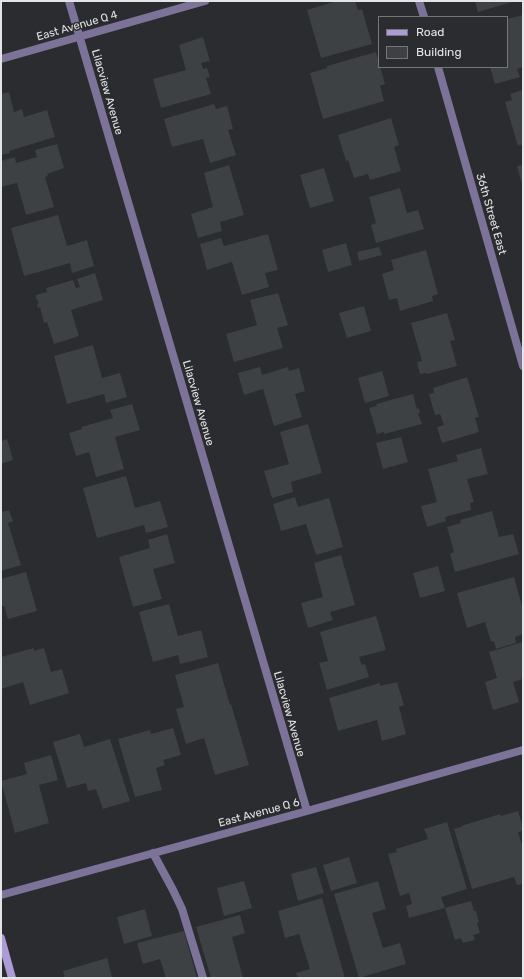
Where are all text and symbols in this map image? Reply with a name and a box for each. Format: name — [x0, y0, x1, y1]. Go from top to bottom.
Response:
street label: East Avenue Q 4 — [35, 8, 119, 44]
legend — [378, 16, 508, 68]
text: Road — [416, 25, 444, 39]
text: Building — [416, 45, 462, 59]
street label: Lilacview Avenue — [88, 48, 126, 136]
street label: 36th Street East — [473, 172, 509, 256]
street label: Lilacview Avenue — [179, 359, 217, 447]
street label: Lilacview Avenue — [270, 670, 308, 758]
street label: East Avenue Q 6 — [217, 796, 301, 830]

